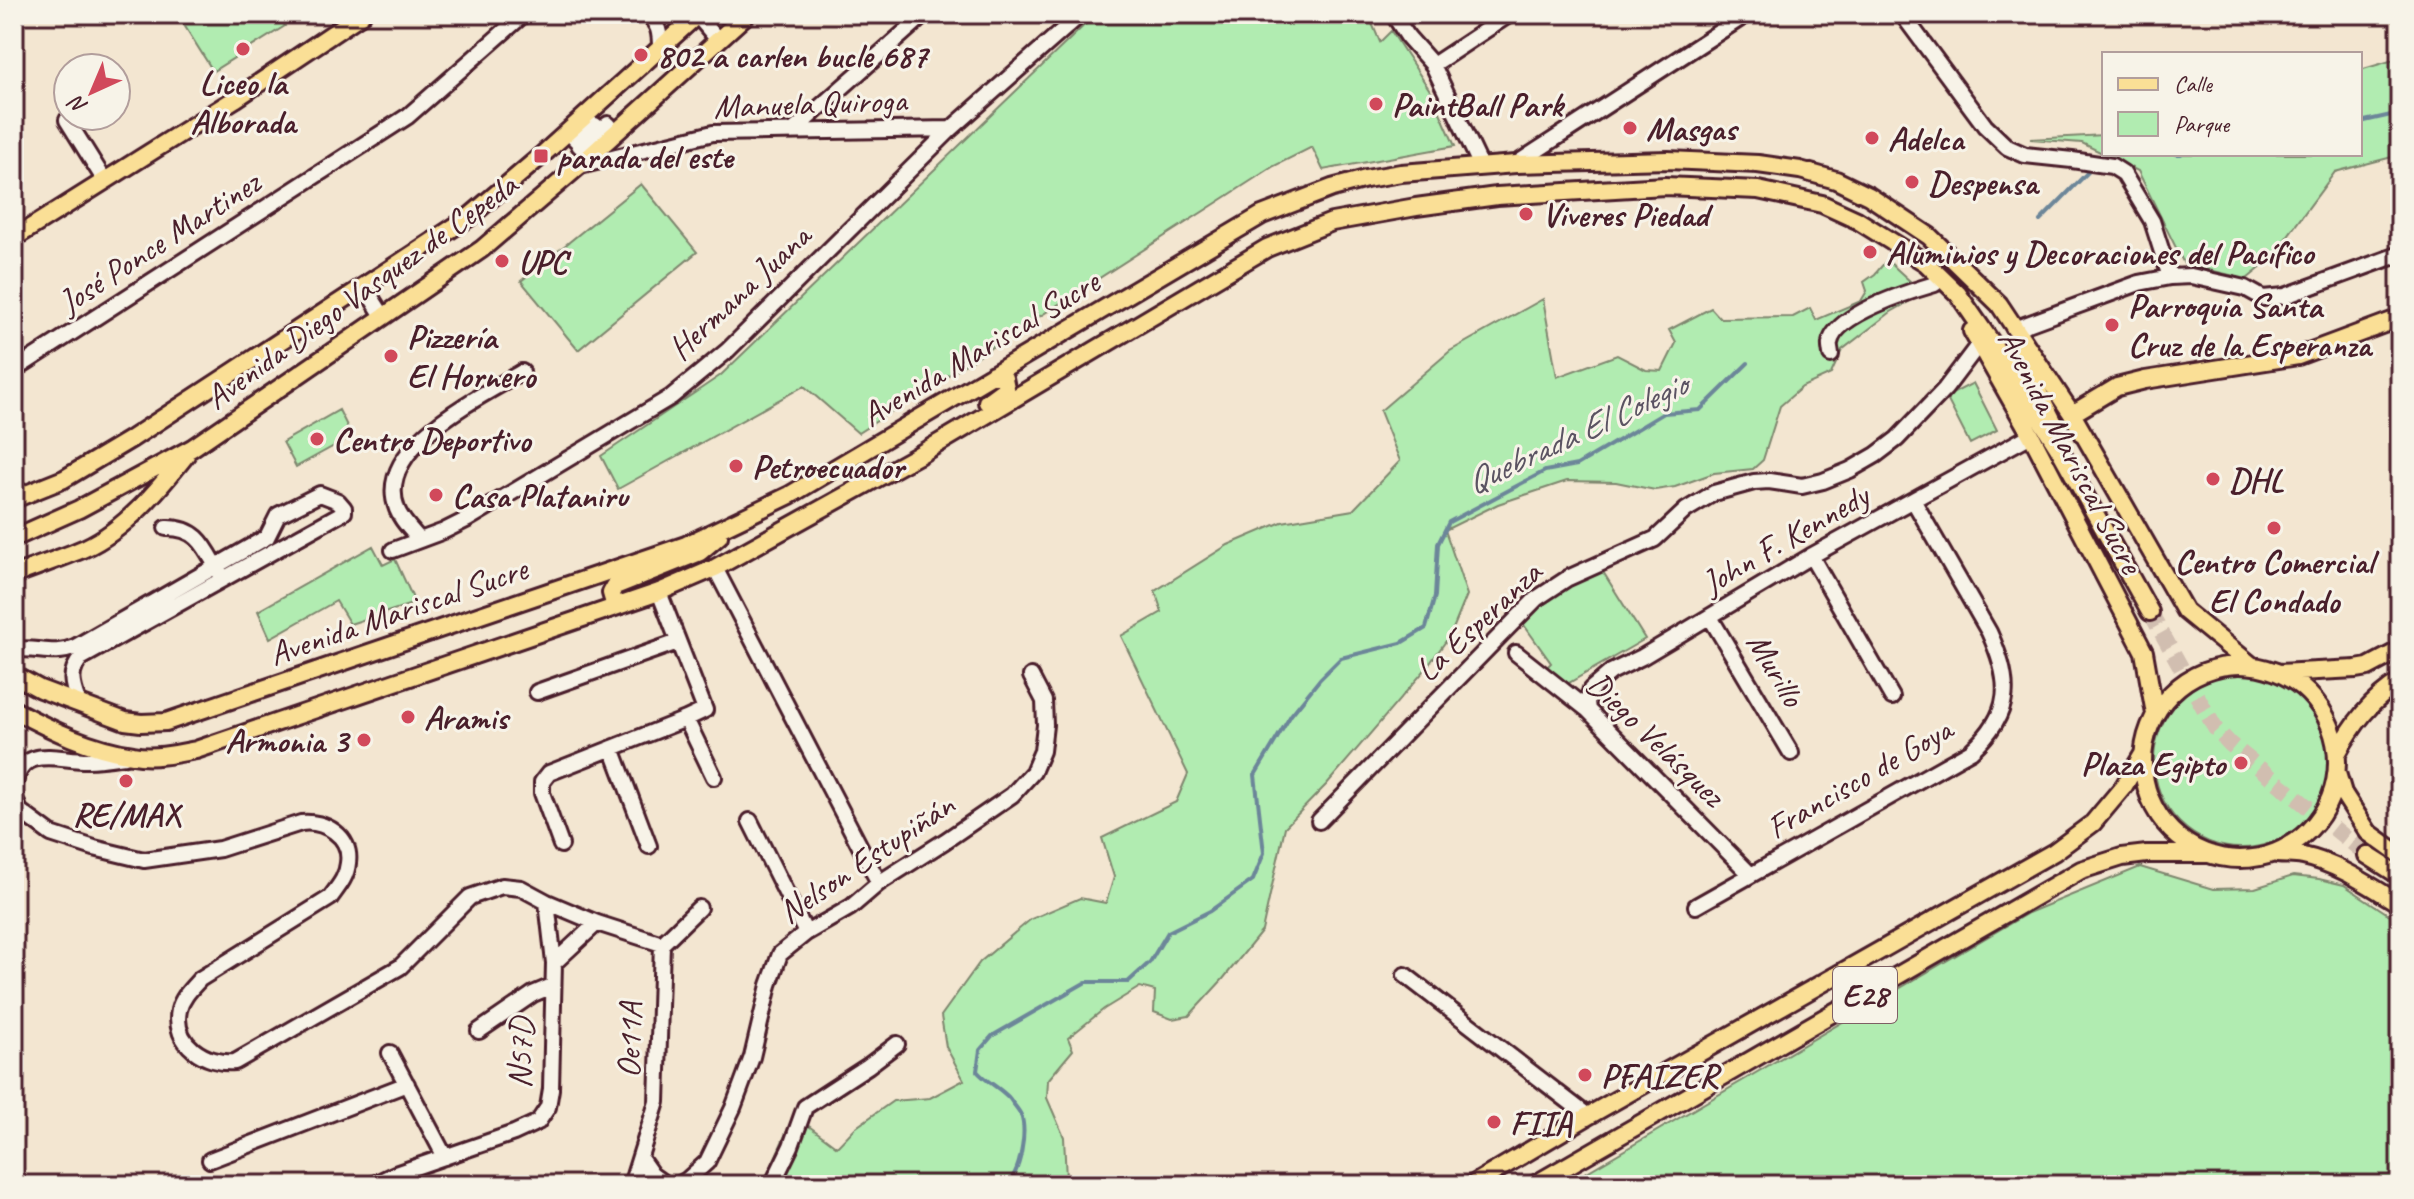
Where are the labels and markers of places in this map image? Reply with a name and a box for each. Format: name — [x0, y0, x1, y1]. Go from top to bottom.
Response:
place label: 802 a carlen bucle 687 — [657, 34, 931, 77]
marker: Liceo la Alborada — [234, 40, 252, 58]
marker: 802 a carlen bucle 687 — [632, 46, 650, 64]
place label: Liceo la Alborada — [191, 61, 298, 143]
place label: PaintBall Park — [1392, 83, 1566, 126]
marker: PaintBall Park — [1367, 95, 1385, 113]
place label: Masgas — [1646, 107, 1739, 150]
place label: Adelca — [1888, 117, 1966, 160]
marker: Masgas — [1621, 119, 1639, 137]
marker: Adelca — [1863, 129, 1881, 147]
place label: parada del este — [557, 135, 735, 178]
marker: parada del este — [532, 147, 550, 165]
place label: Despensa — [1928, 161, 2040, 204]
marker: Despensa — [1903, 173, 1921, 191]
place label: Viveres Piedad — [1542, 193, 1714, 236]
marker: Viveres Piedad — [1517, 205, 1535, 223]
place label: Aluminios y Decoraciones del Pacífico — [1886, 231, 2316, 274]
place label: UPC — [518, 240, 572, 283]
marker: Aluminios y Decoraciones del Pacífico — [1861, 243, 1879, 261]
marker: UPC — [493, 252, 511, 270]
place label: Parroquia Santa Cruz de la Esperanza — [2128, 284, 2374, 366]
place label: Pizzería El Hornero — [407, 315, 538, 397]
marker: Parroquia Santa Cruz de la Esperanza — [2103, 316, 2121, 334]
marker: Pizzería El Hornero — [382, 347, 400, 365]
place label: Centro Deportivo — [333, 418, 533, 461]
marker: Centro Deportivo — [308, 430, 326, 448]
place label: Petroecuador — [752, 445, 907, 488]
marker: Petroecuador — [727, 457, 745, 475]
place label: DHL — [2229, 458, 2284, 501]
marker: DHL — [2204, 470, 2222, 488]
place label: Casa Plataniru — [452, 474, 631, 517]
marker: Casa Plataniru — [427, 486, 445, 504]
marker: Centro Comercial El Condado — [2265, 519, 2283, 537]
place label: Centro Comercial El Condado — [2175, 540, 2380, 622]
place label: Aramis — [424, 696, 511, 739]
marker: Aramis — [399, 708, 417, 726]
place label: Armonia 3 — [226, 719, 351, 762]
marker: Armonia 3 — [355, 731, 373, 749]
place label: Plaza Egipto — [2081, 742, 2228, 785]
marker: Plaza Egipto — [2232, 754, 2250, 772]
marker: RE/MAX — [117, 772, 135, 790]
place label: RE/MAX — [72, 793, 184, 836]
place label: PFAIZER — [1601, 1054, 1722, 1097]
marker: PFAIZER — [1576, 1066, 1594, 1084]
place label: FIIA — [1510, 1101, 1573, 1144]
marker: FIIA — [1485, 1113, 1503, 1131]

